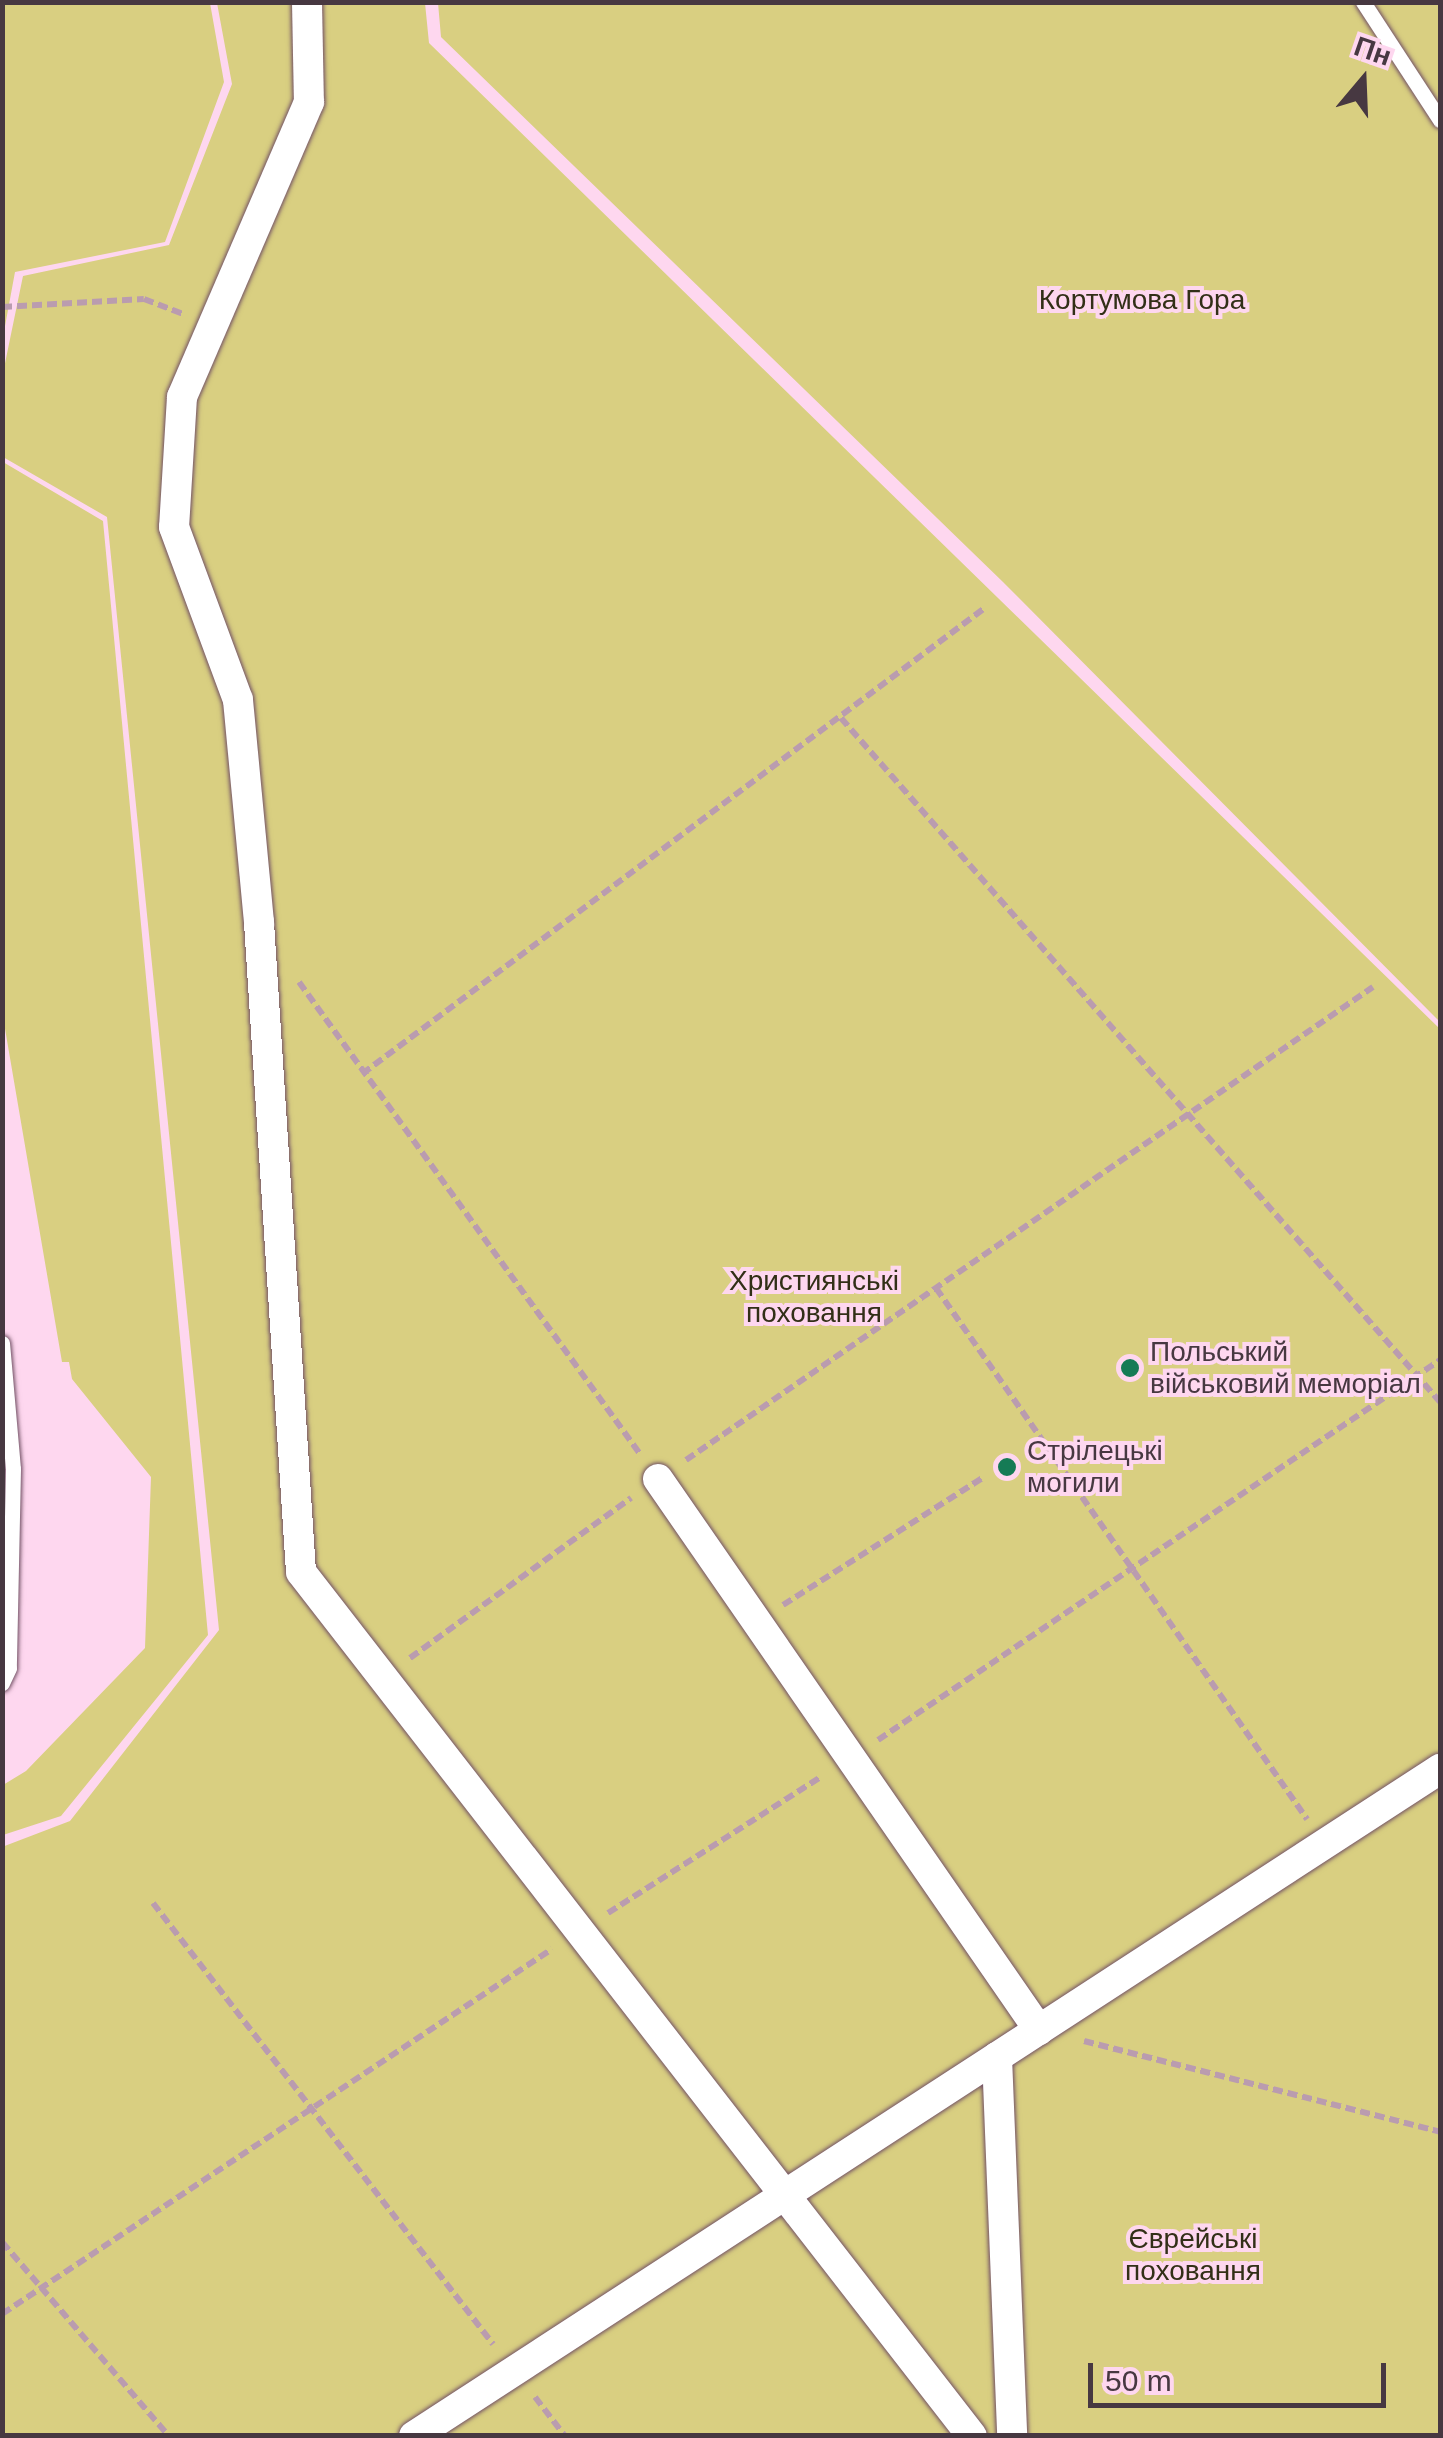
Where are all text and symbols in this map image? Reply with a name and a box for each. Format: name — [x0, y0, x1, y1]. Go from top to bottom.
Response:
north arrow — [1313, 30, 1413, 130]
text: Пн — [1350, 30, 1395, 72]
park label: Кортумова Гора — [1039, 283, 1245, 317]
park label: Християнські поховання — [729, 1264, 899, 1330]
place label: Польський військовий меморіал — [1150, 1335, 1421, 1401]
marker: Польський військовий меморіал — [1119, 1357, 1141, 1379]
place label: Стрілецькі могили — [1027, 1434, 1163, 1500]
marker: Стрілецькі могили — [996, 1456, 1018, 1478]
park label: Єврейські поховання — [1125, 2222, 1261, 2288]
scale bar — [1093, 2343, 1390, 2405]
text: 50 m — [1105, 2364, 1172, 2397]

